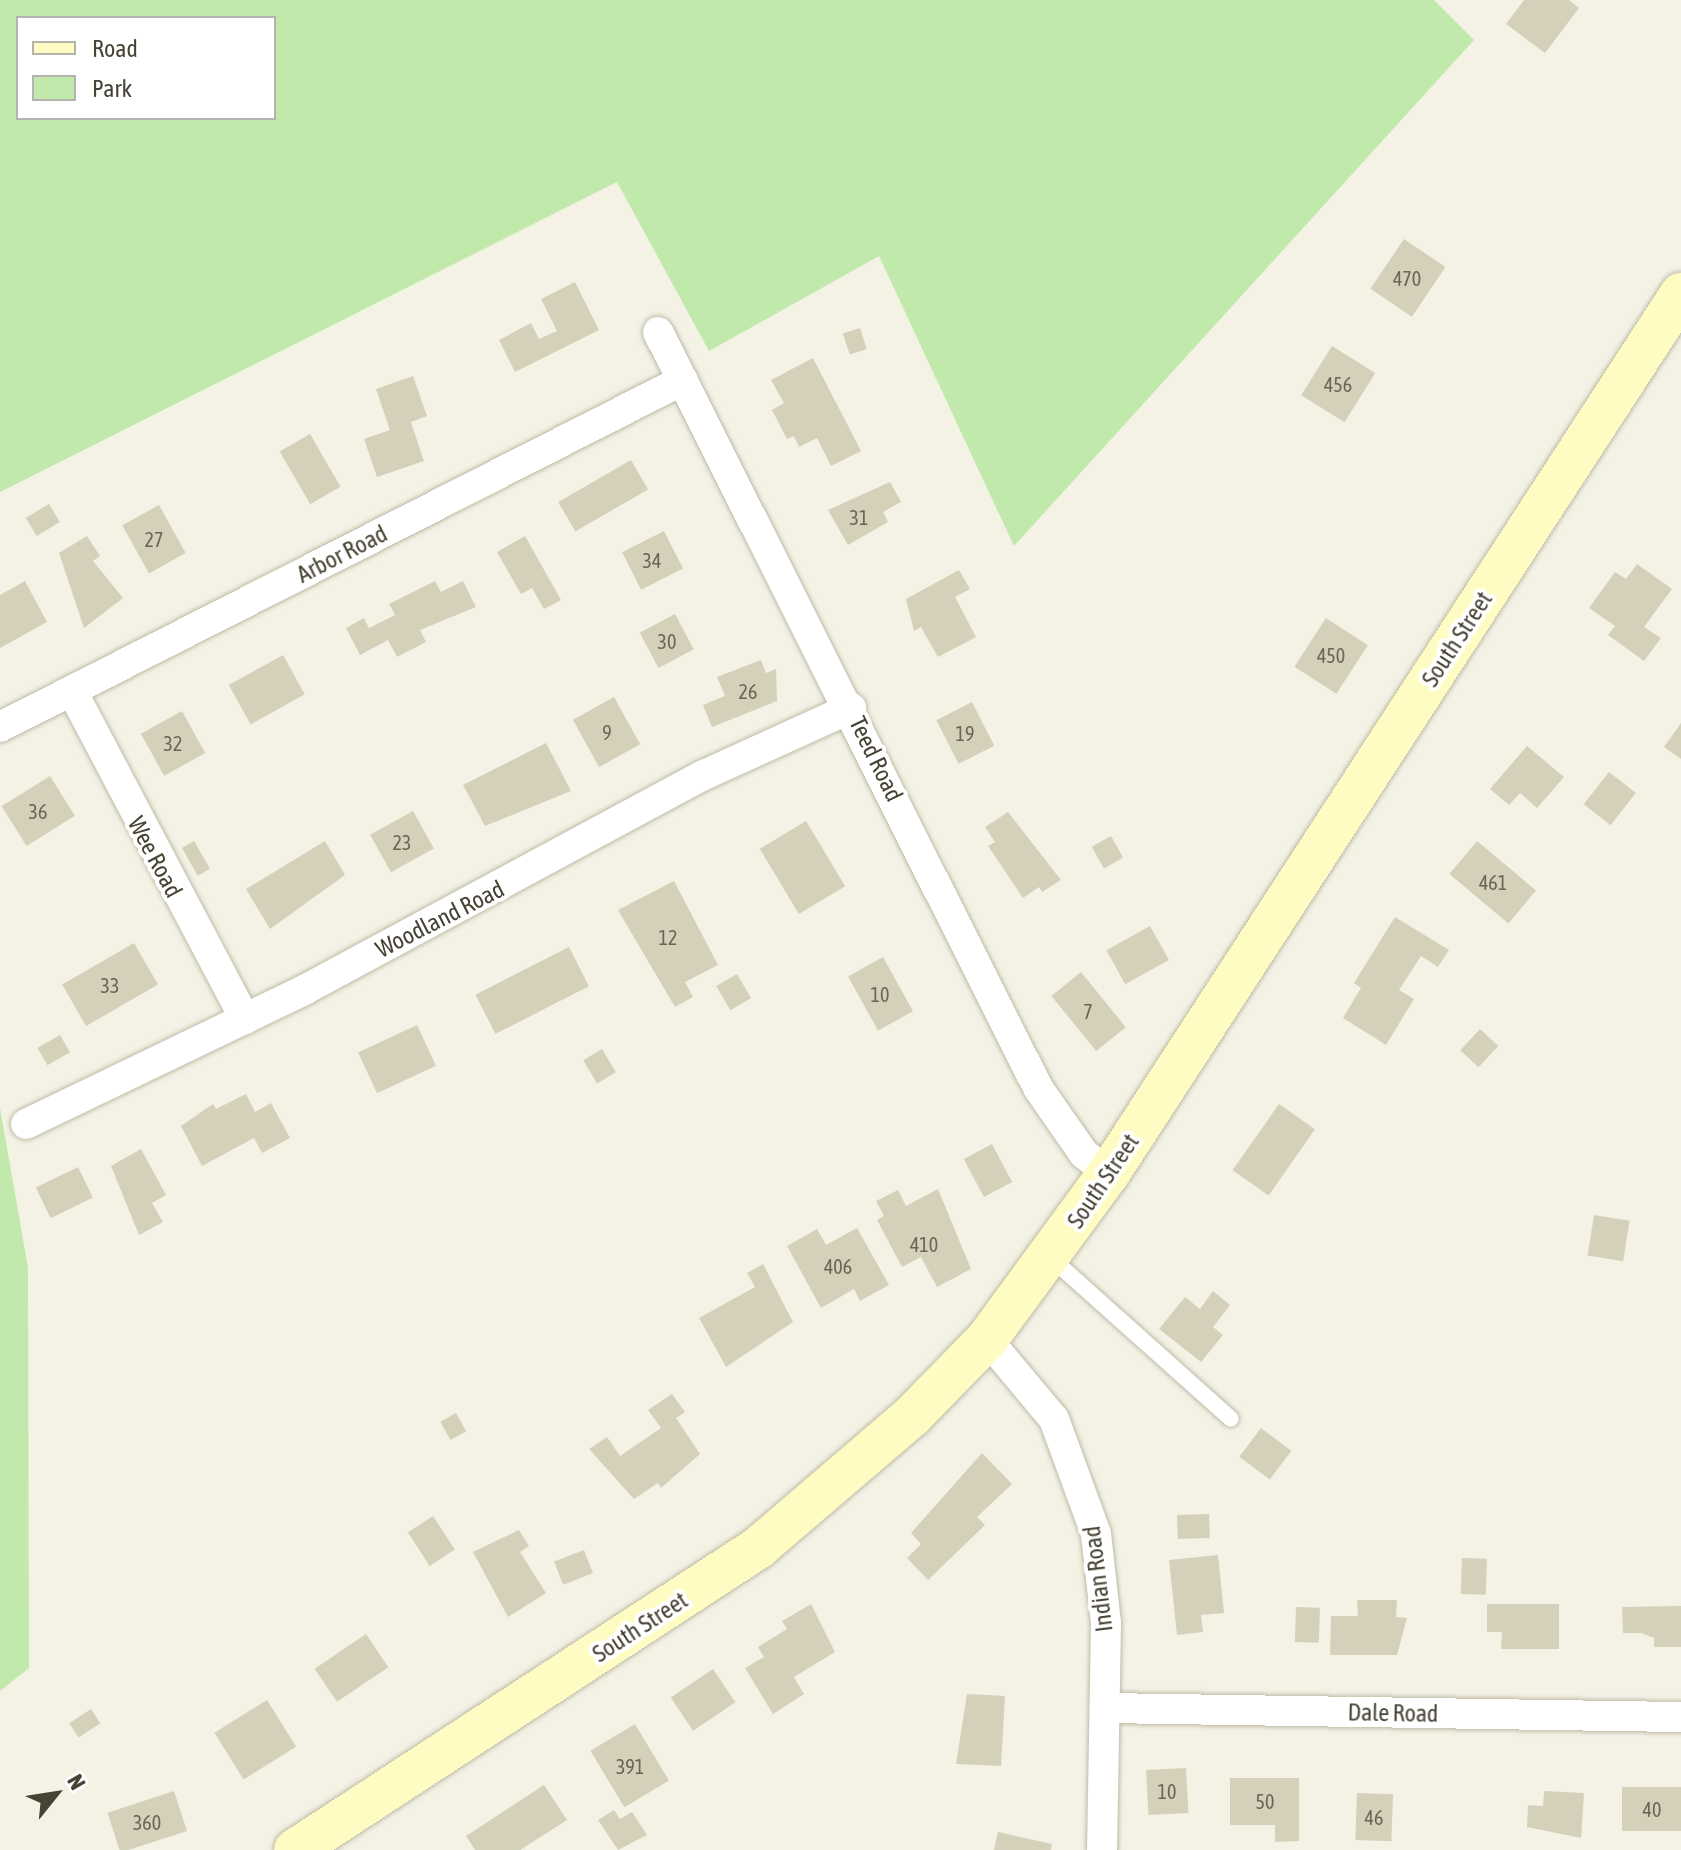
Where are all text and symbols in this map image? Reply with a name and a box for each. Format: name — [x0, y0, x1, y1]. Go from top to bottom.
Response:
legend — [16, 16, 276, 120]
text: Road — [92, 35, 138, 62]
text: Park — [92, 75, 132, 102]
house number: 470 — [1393, 266, 1421, 290]
house number: 456 — [1324, 372, 1352, 396]
house number: 31 — [850, 505, 868, 529]
street label: Arbor Road — [292, 519, 392, 589]
house number: 27 — [145, 527, 163, 551]
house number: 34 — [643, 548, 661, 572]
street label: South Street — [1416, 586, 1498, 692]
house number: 30 — [658, 629, 676, 653]
house number: 450 — [1317, 643, 1345, 667]
house number: 26 — [739, 679, 757, 703]
street label: Teed Road — [843, 712, 909, 806]
house number: 9 — [602, 720, 612, 744]
house number: 19 — [956, 721, 974, 745]
house number: 32 — [164, 731, 182, 755]
house number: 36 — [29, 799, 47, 823]
street label: Wee Road — [122, 812, 188, 902]
house number: 23 — [393, 830, 411, 854]
house number: 461 — [1479, 870, 1507, 894]
street label: Woodland Road — [371, 874, 509, 964]
house number: 12 — [659, 925, 677, 949]
house number: 33 — [101, 973, 119, 997]
house number: 10 — [871, 982, 889, 1006]
house number: 7 — [1083, 999, 1093, 1023]
street label: South Street — [1061, 1128, 1145, 1234]
house number: 410 — [910, 1232, 938, 1256]
house number: 406 — [824, 1254, 852, 1278]
street label: Indian Road — [1077, 1524, 1119, 1634]
street label: South Street — [587, 1586, 693, 1668]
street label: Dale Road — [1347, 1698, 1439, 1728]
north arrow — [16, 1754, 96, 1834]
house number: 391 — [616, 1754, 644, 1778]
text: N — [62, 1770, 91, 1794]
house number: 10 — [1158, 1779, 1176, 1803]
house number: 50 — [1256, 1789, 1274, 1813]
house number: 40 — [1643, 1797, 1661, 1821]
house number: 46 — [1365, 1805, 1383, 1829]
house number: 360 — [133, 1810, 161, 1834]

